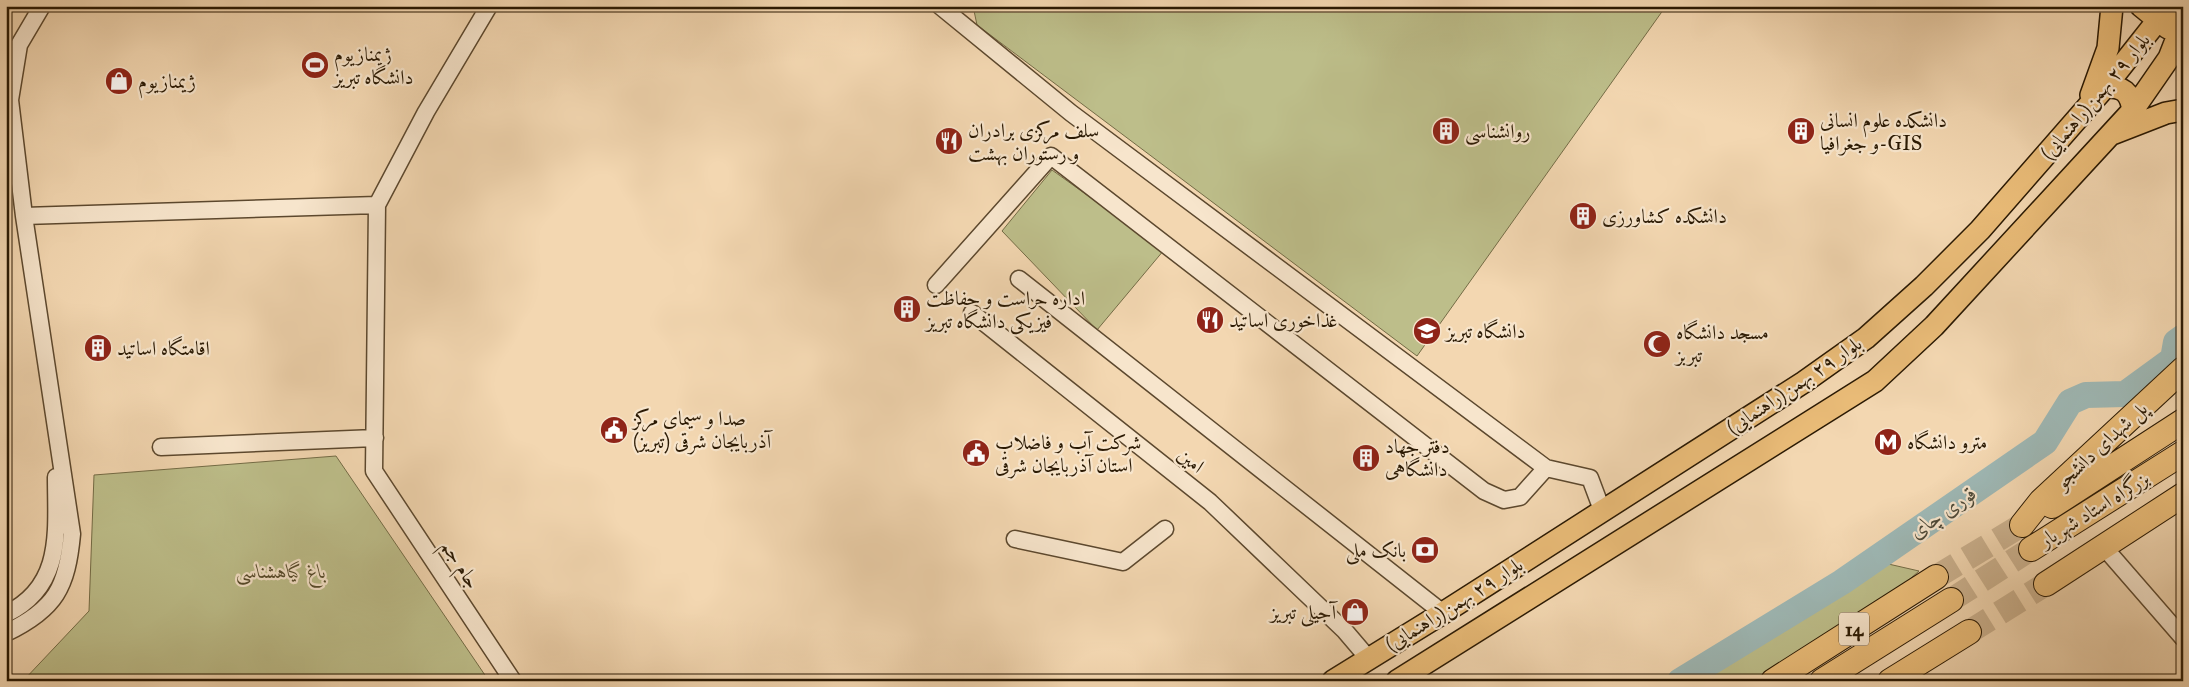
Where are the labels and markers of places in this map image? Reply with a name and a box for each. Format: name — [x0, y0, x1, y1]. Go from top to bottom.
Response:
place label: ژیمنازیوم دانشگاه تبریز — [332, 42, 414, 90]
sports icon: ژیمنازیوم دانشگاه تبریز — [300, 50, 330, 80]
shop icon: ژیمنازیوم — [104, 66, 134, 96]
place label: ژیمنازیوم — [138, 69, 196, 99]
place label: دانشکده علوم انسانی و جغرافیا-GIS — [1820, 108, 1947, 156]
building icon: روانشناسی — [1431, 116, 1461, 146]
building icon: دانشکده علوم انسانی و جغرافیا-GIS — [1786, 116, 1816, 146]
place label: سلف مرکزی برادران و رستوران بهشت — [968, 118, 1099, 166]
place label: روانشناسی — [1465, 119, 1530, 146]
restaurant icon: سلف مرکزی برادران و رستوران بهشت — [934, 126, 964, 156]
building icon: دانشکده کشاورزی — [1568, 201, 1598, 231]
place label: دانشکده کشاورزی — [1602, 204, 1727, 228]
place label: اداره حراست و حفاظت فیزیکی دانشگاه تبریز — [924, 286, 1085, 335]
building icon: اداره حراست و حفاظت فیزیکی دانشگاه تبریز — [892, 294, 922, 324]
restaurant icon: غذاخوری اساتید — [1195, 305, 1225, 335]
place label: غذاخوری اساتید — [1229, 308, 1338, 333]
school or university icon: دانشگاه تبریز — [1412, 316, 1442, 346]
place label: دانشگاه تبریز — [1444, 318, 1526, 344]
place label: مسجد دانشگاه تبربز — [1674, 319, 1769, 368]
mosque icon: مسجد دانشگاه تبربز — [1642, 329, 1672, 359]
building icon: اقامتگاه اساتید — [83, 333, 113, 363]
place label: اقامتگاه اساتید — [117, 335, 210, 360]
place label: صدا و سیمای مرکز آذربایجان شرقی (تبریز) — [631, 406, 774, 455]
public building icon: صدا و سیمای مرکز آذربایجان شرقی (تبریز) — [599, 415, 629, 445]
metro station icon: مترو دانشگاه — [1873, 427, 1903, 457]
place label: مترو دانشگاه — [1907, 429, 1987, 454]
place label: شرکت آب و فاضلاب استان آذربایجان شرقی — [995, 430, 1141, 479]
place label: دفتر جهاد دانشگاهی — [1385, 434, 1450, 481]
public building icon: شرکت آب و فاضلاب استان آذربایجان شرقی — [961, 438, 991, 468]
building icon: دفتر جهاد دانشگاهی — [1351, 443, 1381, 473]
bank icon: بانک ملی — [1410, 535, 1440, 565]
place label: بانک ملی — [1346, 538, 1406, 565]
shop icon: آجیلی تبریز — [1340, 597, 1370, 627]
place label: آجیلی تبریز — [1268, 600, 1339, 627]

